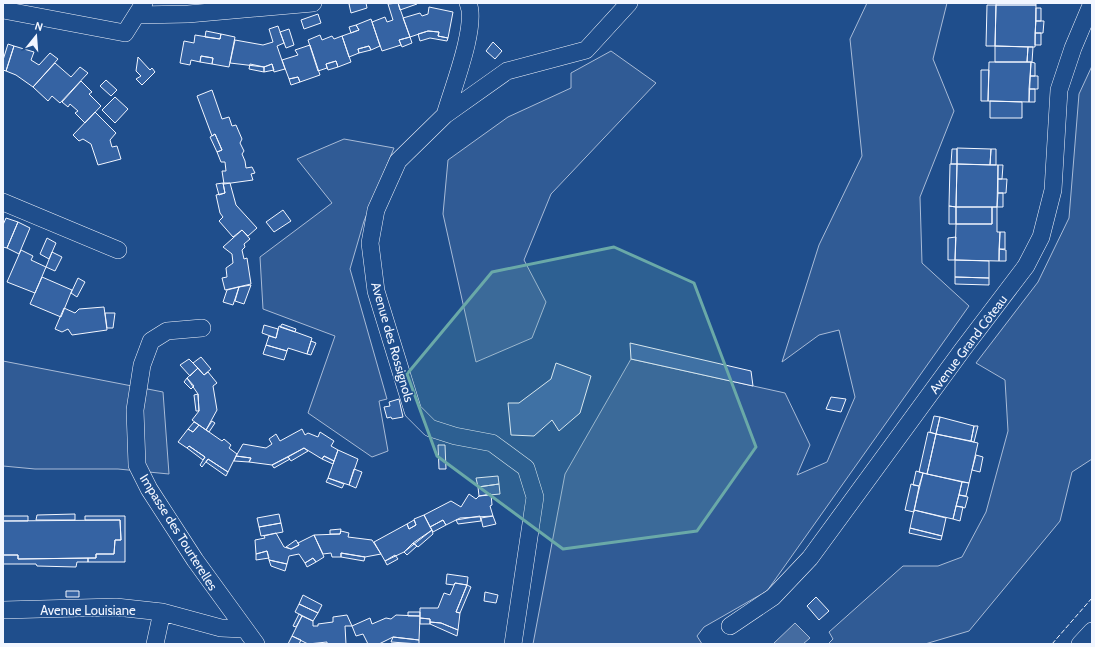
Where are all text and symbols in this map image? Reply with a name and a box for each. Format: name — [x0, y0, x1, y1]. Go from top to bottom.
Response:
north arrow — [16, 16, 56, 56]
text: N — [33, 19, 45, 34]
street label: Avenue des Rossignols — [368, 280, 418, 404]
street label: Avenue Grand Côteau — [926, 291, 1010, 396]
street label: Impasse des Tourterelles — [137, 471, 222, 594]
street label: Avenue Louisiane — [40, 602, 136, 618]

